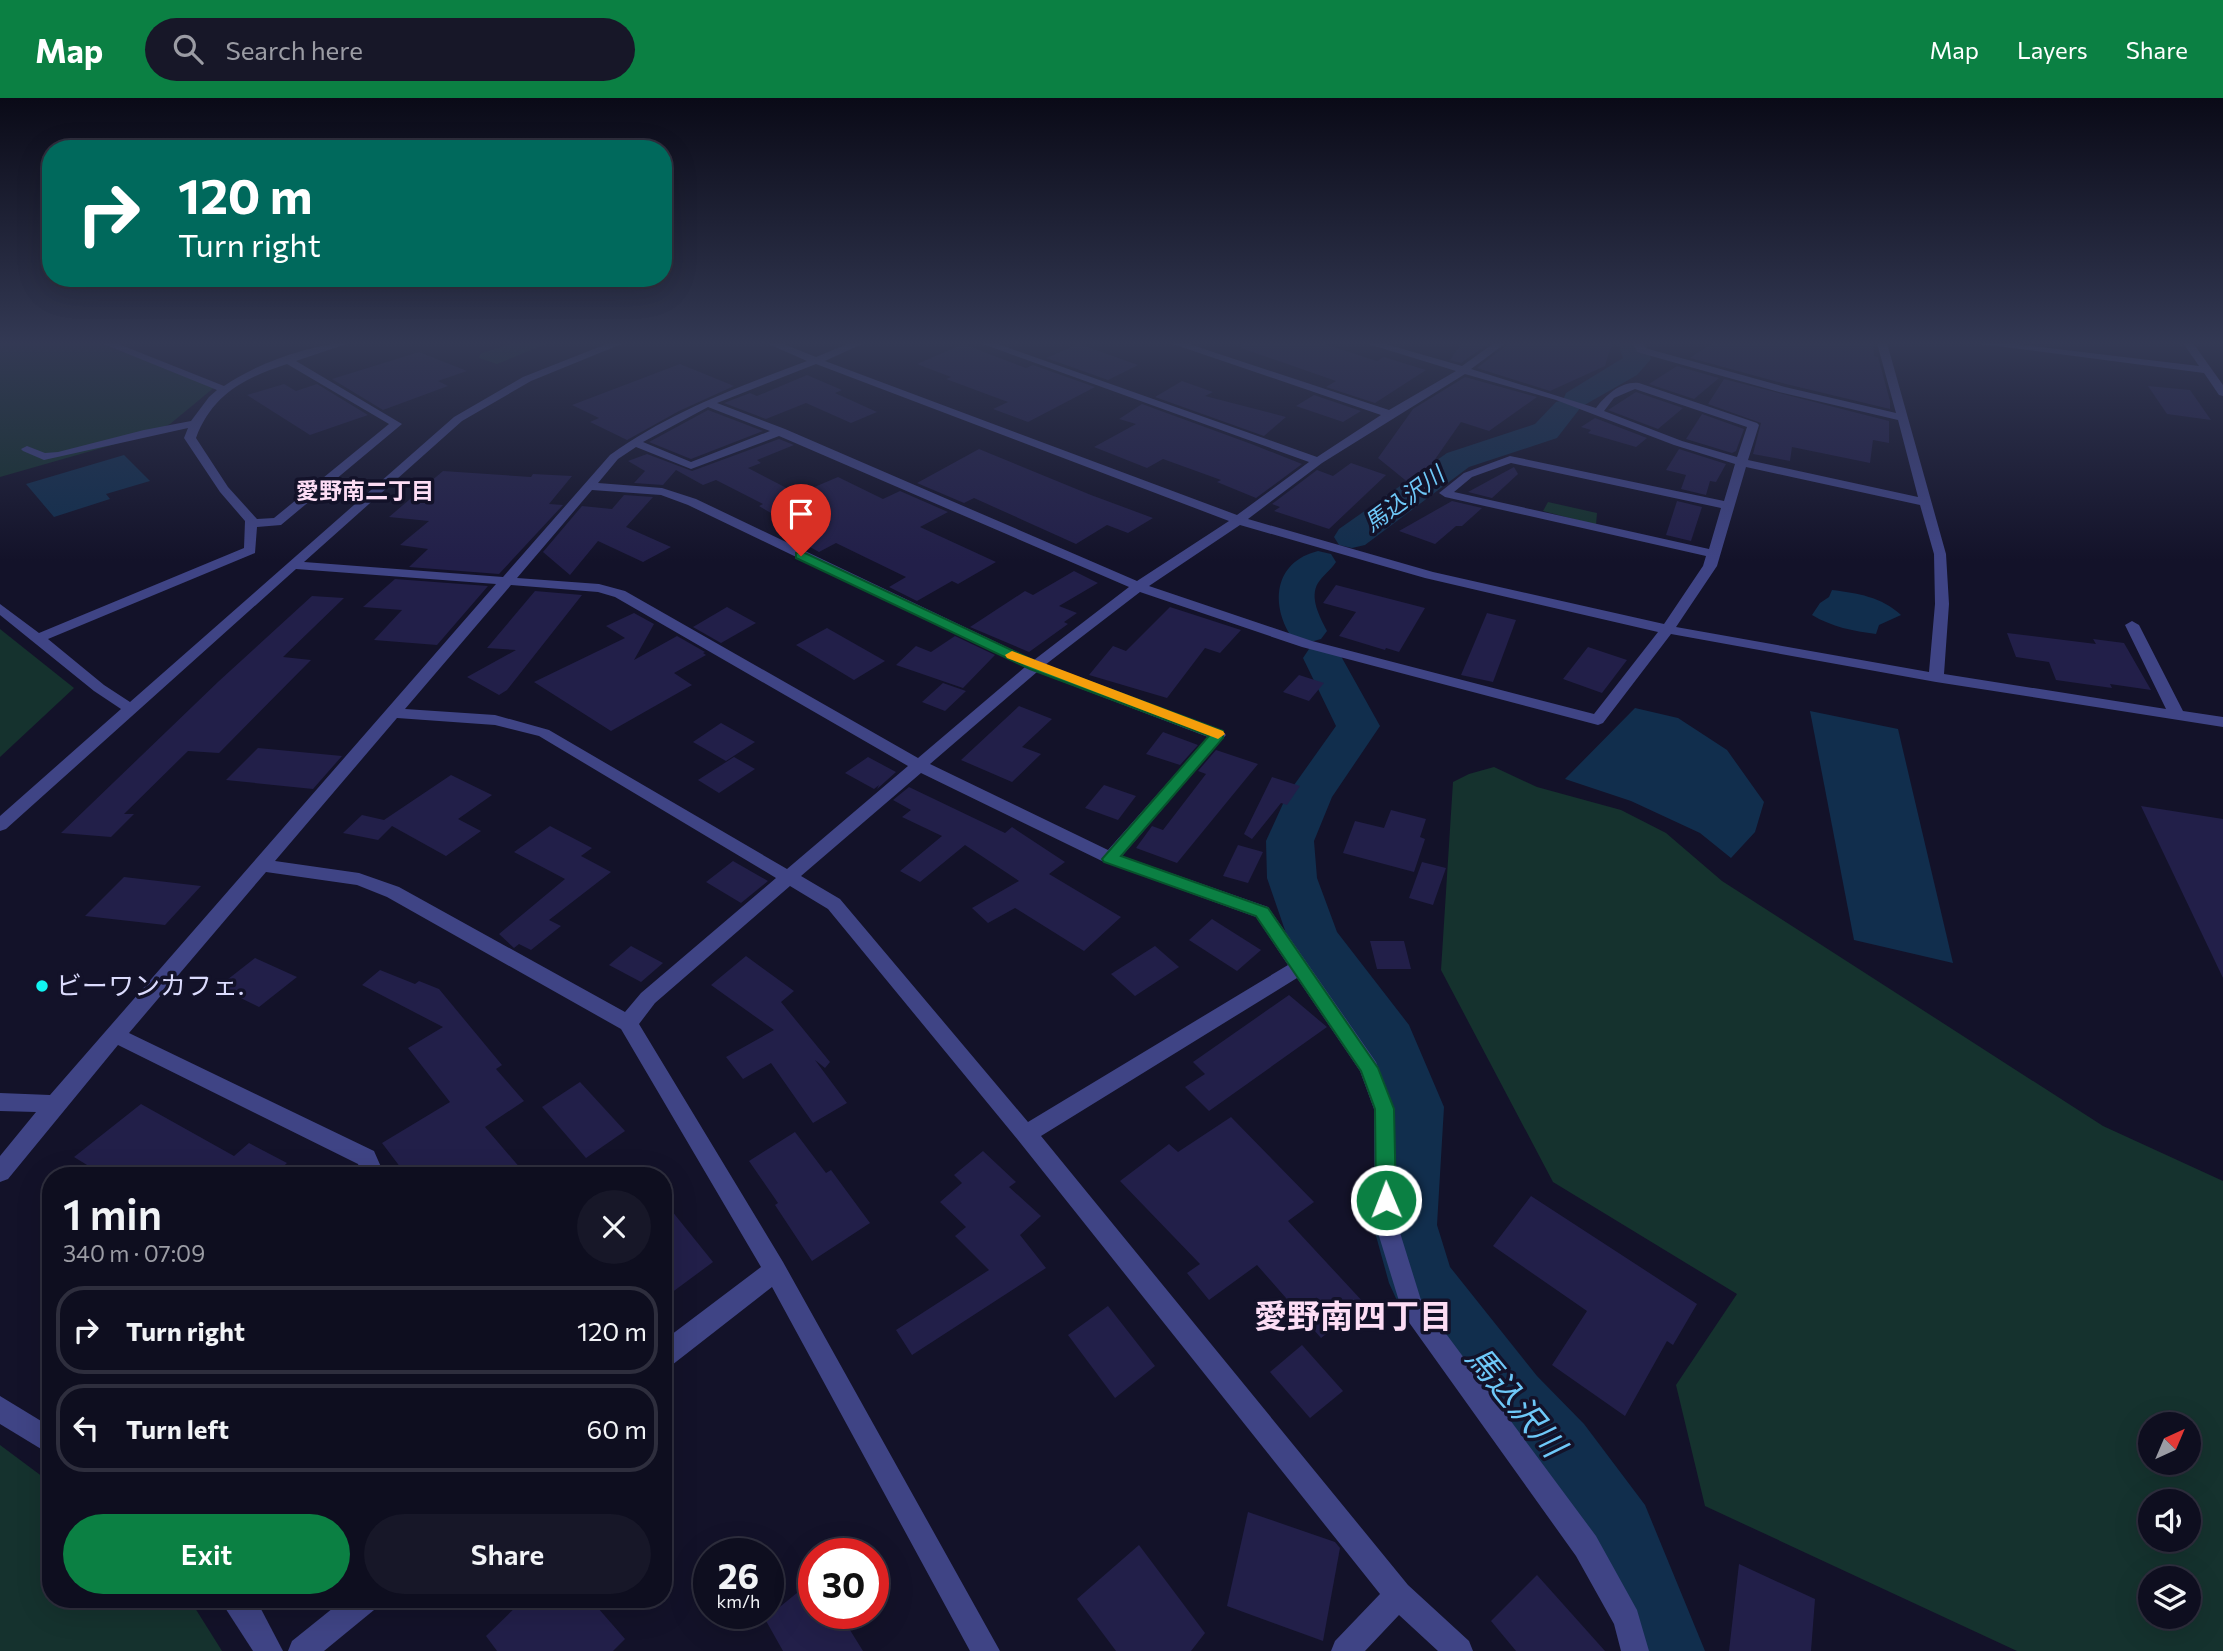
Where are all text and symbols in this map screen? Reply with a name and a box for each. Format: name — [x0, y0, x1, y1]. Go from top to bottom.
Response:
search box — [145, 18, 635, 81]
text: Map — [35, 29, 103, 70]
icon: search — [169, 30, 207, 68]
text: Search here — [225, 34, 363, 65]
text: Map — [1930, 35, 1979, 64]
text: Layers — [2017, 35, 2088, 64]
text: Share — [2126, 35, 2188, 64]
text: 120 m — [178, 164, 312, 224]
icon: right — [63, 168, 154, 259]
text: Turn right — [178, 224, 321, 264]
water label: 馬込沢川 — [1358, 458, 1451, 537]
district label: 愛野南二丁目 — [296, 476, 434, 504]
pin — [771, 484, 831, 556]
icon: arrive — [782, 495, 820, 533]
place label: ビーワンカフェ. — [56, 969, 244, 1000]
marker: ビーワンカフェ. — [34, 978, 50, 994]
position arrow — [1349, 1163, 1423, 1237]
text: 1 min — [63, 1187, 162, 1239]
button: close — [577, 1190, 651, 1264]
text: 340 m · 07:09 — [63, 1239, 205, 1267]
district label: 愛野南四丁目 — [1254, 1294, 1452, 1335]
icon: right — [67, 1311, 105, 1349]
text: Turn right — [126, 1315, 245, 1346]
text: 120 m — [577, 1315, 647, 1346]
water label: 馬込沢川 — [1459, 1336, 1577, 1466]
icon: left — [67, 1409, 105, 1447]
north arrow — [2138, 1412, 2202, 1475]
map controls — [2138, 1412, 2201, 1629]
text: Turn left — [126, 1413, 229, 1444]
text: 60 m — [587, 1413, 647, 1444]
button: sound — [2138, 1489, 2201, 1552]
button: Exit — [63, 1514, 350, 1594]
button: Share — [364, 1514, 651, 1594]
speed limit sign: 30 — [798, 1538, 889, 1629]
text: 26 — [718, 1553, 759, 1596]
button: layers — [2138, 1566, 2201, 1629]
text: km/h — [717, 1590, 760, 1612]

